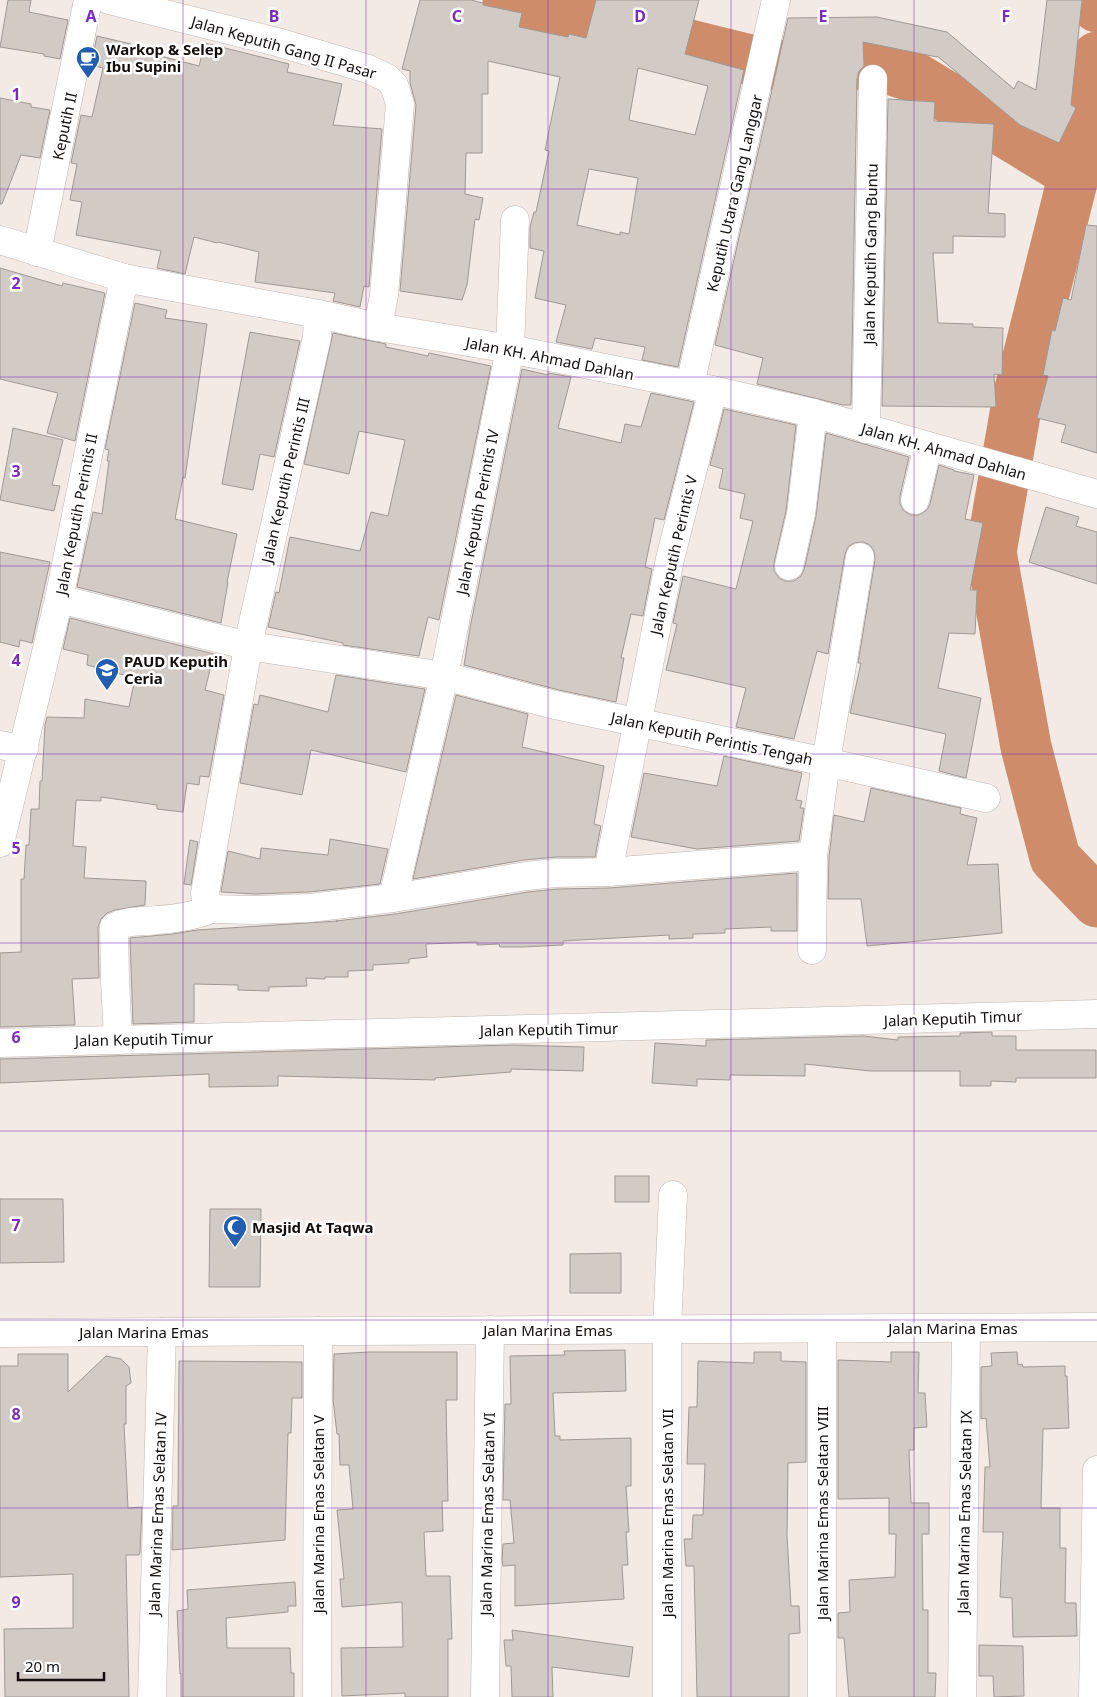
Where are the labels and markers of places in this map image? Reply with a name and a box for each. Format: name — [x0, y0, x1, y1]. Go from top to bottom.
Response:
place label: Warkop & Selep Ibu Supini — [106, 39, 223, 76]
cafe icon: Warkop & Selep Ibu Supini — [75, 45, 101, 79]
place label: PAUD Keputih Ceria — [124, 651, 228, 688]
school or university icon: PAUD Keputih Ceria — [94, 657, 120, 691]
mosque icon: Masjid At Taqwa — [222, 1214, 248, 1248]
place label: Masjid At Taqwa — [252, 1217, 374, 1237]

